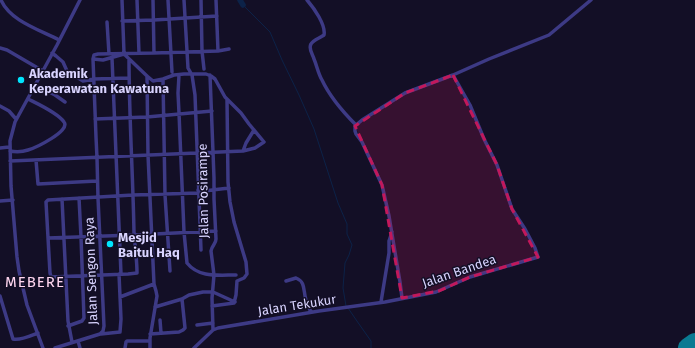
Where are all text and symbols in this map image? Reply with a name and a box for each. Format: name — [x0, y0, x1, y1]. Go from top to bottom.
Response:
place label: Akademik Keperawatan Kawatuna — [28, 66, 169, 96]
marker: Akademik Keperawatan Kawatuna — [16, 75, 26, 85]
street label: Jalan Posirampe — [195, 143, 211, 239]
street label: Jalan Sengon Raya — [82, 217, 100, 325]
place label: Mesjid Baitul Haq — [118, 230, 180, 260]
marker: Mesjid Baitul Haq — [105, 239, 115, 249]
street label: Jalan Bandea — [420, 251, 498, 291]
district label: MEBERE — [5, 273, 65, 291]
street label: Jalan Tekukur — [257, 291, 337, 319]

